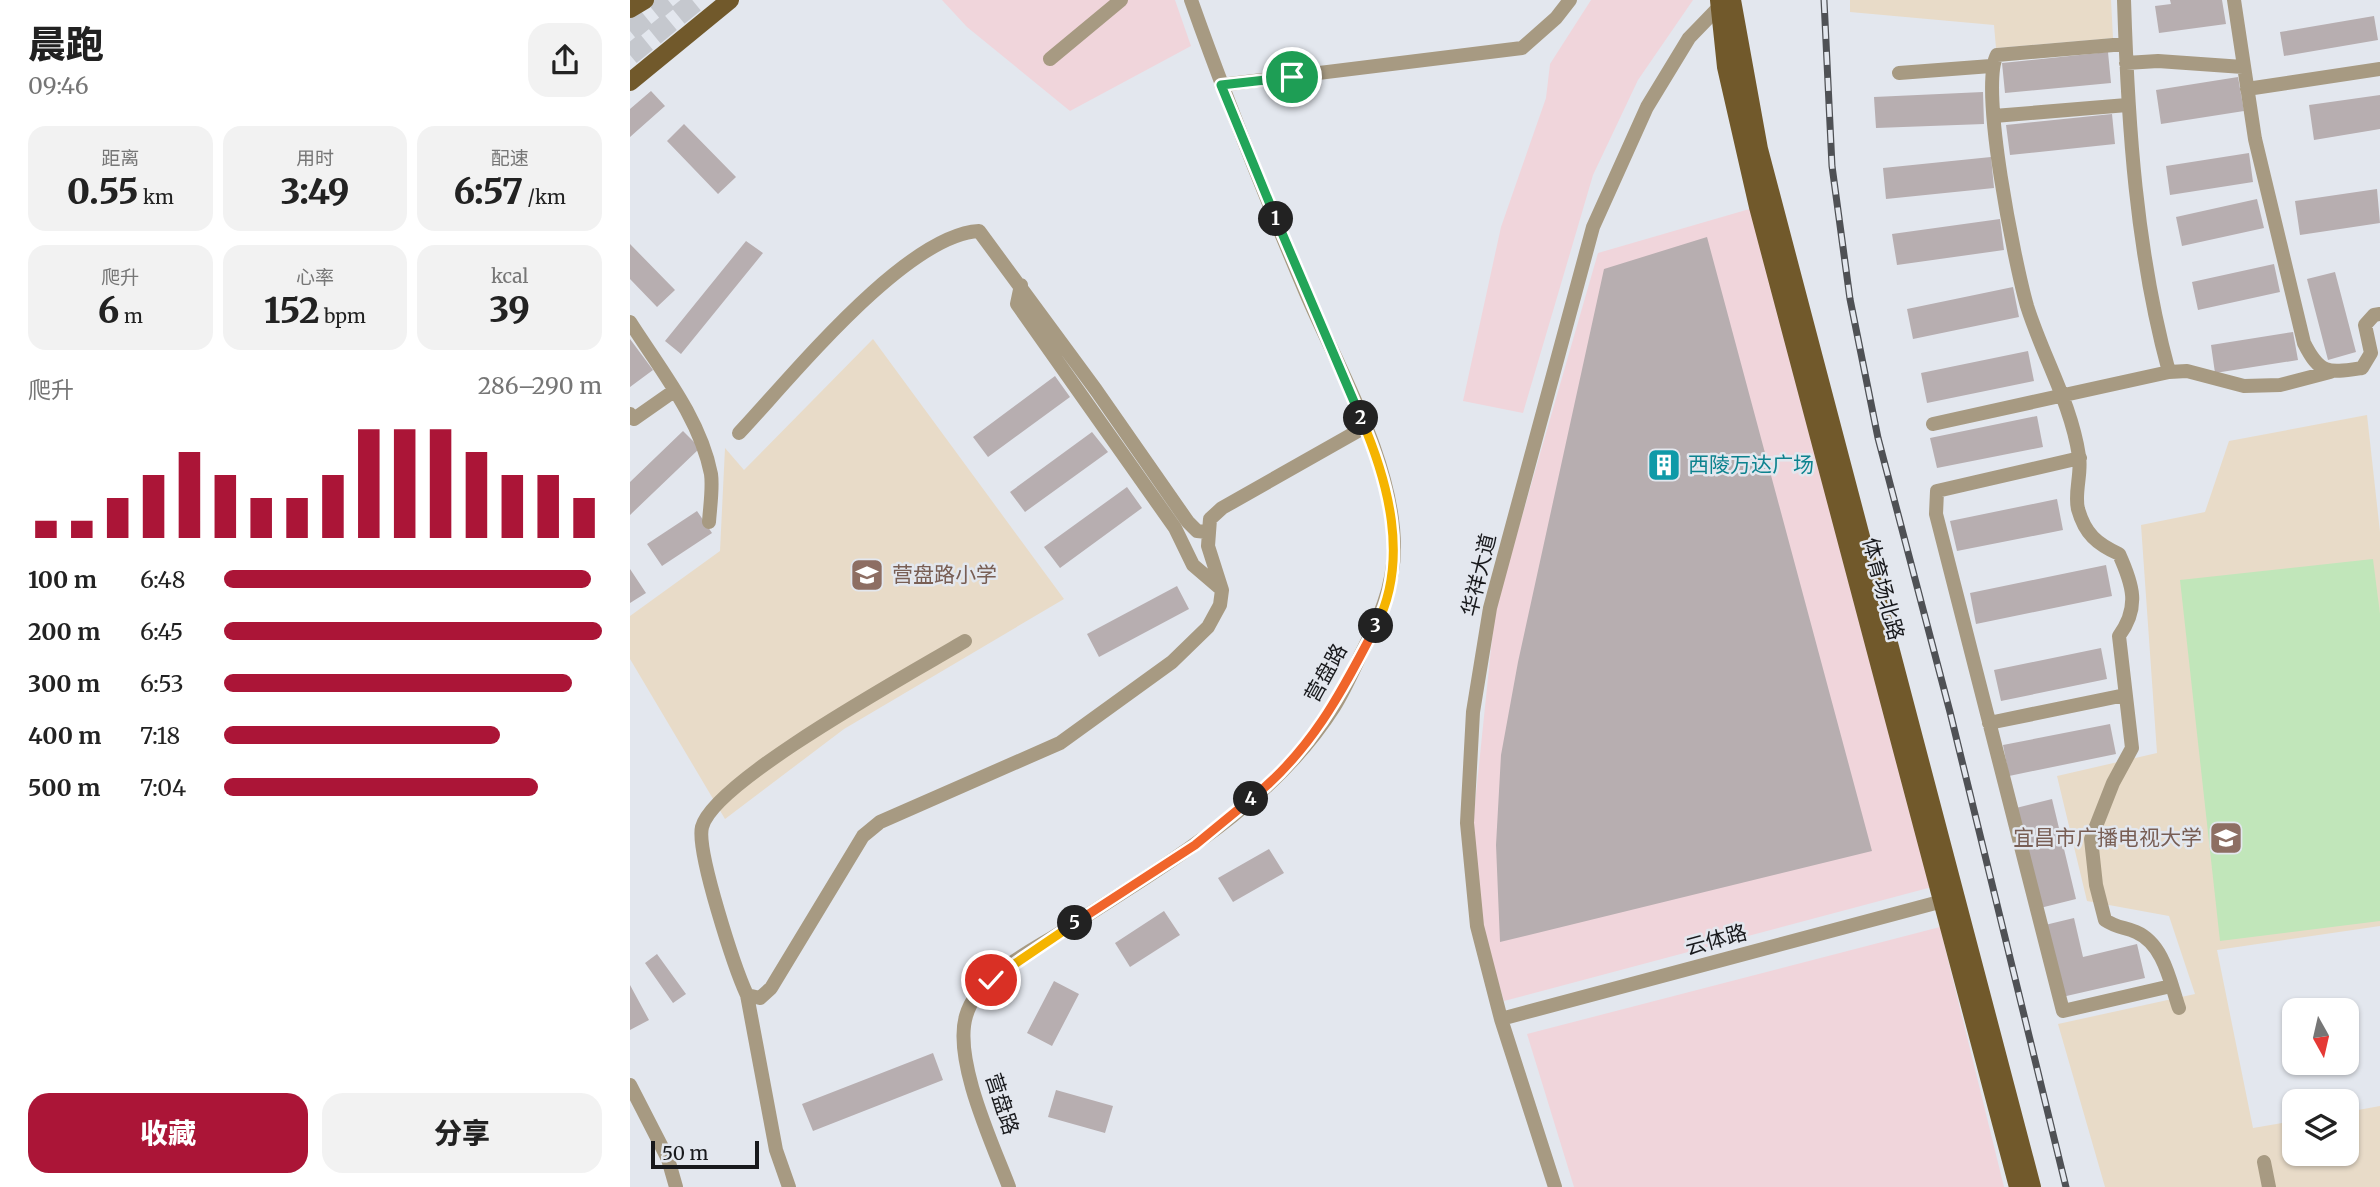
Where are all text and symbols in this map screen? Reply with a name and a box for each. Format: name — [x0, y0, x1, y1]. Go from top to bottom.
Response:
text: 晨跑 — [28, 21, 104, 68]
button: share — [528, 23, 602, 97]
pin — [1262, 47, 1322, 107]
icon: arrive — [1273, 58, 1311, 96]
text: 09:46 — [28, 71, 89, 100]
text: 距离 — [101, 146, 139, 170]
text: 用时 — [296, 146, 334, 170]
text: 配速 — [491, 146, 529, 170]
text: 0.55 — [67, 170, 138, 214]
text: 3:49 — [281, 170, 349, 214]
text: 6:57 — [453, 170, 523, 214]
text: km — [138, 185, 174, 209]
text: /km — [523, 185, 566, 209]
pin: 1 — [1258, 202, 1294, 236]
text: 1 — [1271, 206, 1280, 230]
text: kcal — [491, 264, 528, 288]
text: 爬升 — [101, 265, 139, 289]
text: 心率 — [296, 265, 334, 289]
text: 39 — [489, 288, 530, 332]
text: 6 — [98, 289, 119, 333]
text: 152 — [264, 289, 319, 333]
text: m — [119, 304, 143, 328]
text: bpm — [319, 304, 366, 328]
text: 286–290 m — [478, 371, 602, 400]
text: 爬升 — [28, 375, 74, 404]
pin: 2 — [1344, 400, 1378, 436]
text: 2 — [1355, 405, 1366, 429]
building icon: 西陵万达广场 — [1645, 446, 1683, 484]
place label: 西陵万达广场 — [1688, 451, 1814, 478]
street label: 华祥大道 — [1455, 531, 1502, 619]
street label: 体育场北路 — [1857, 535, 1910, 643]
school or university icon: 营盘路小学 — [848, 556, 886, 594]
place label: 营盘路小学 — [892, 561, 997, 588]
text: 100 m — [28, 565, 97, 594]
text: 6:48 — [140, 565, 185, 594]
pin: 3 — [1358, 608, 1394, 644]
text: 3 — [1370, 613, 1381, 637]
text: 200 m — [28, 617, 100, 646]
text: 6:45 — [140, 617, 183, 646]
street label: 营盘路 — [1298, 639, 1353, 707]
text: 300 m — [28, 669, 100, 698]
text: 6:53 — [140, 669, 184, 698]
text: 400 m — [28, 721, 102, 750]
text: 7:18 — [140, 721, 180, 750]
text: 500 m — [28, 773, 100, 802]
text: 7:04 — [140, 773, 186, 802]
pin: 4 — [1234, 782, 1268, 816]
text: 4 — [1244, 786, 1257, 810]
school or university icon: 宜昌市广播电视大学 — [2207, 819, 2245, 857]
place label: 宜昌市广播电视大学 — [2013, 824, 2202, 851]
pin: 5 — [1058, 906, 1092, 940]
text: 5 — [1069, 910, 1080, 934]
street label: 云体路 — [1682, 918, 1750, 961]
pin — [961, 950, 1021, 1010]
icon: check — [972, 961, 1010, 999]
north arrow — [2282, 998, 2359, 1074]
map controls — [2282, 998, 2359, 1166]
street label: 营盘路 — [980, 1070, 1025, 1138]
button: layers — [2282, 1089, 2359, 1166]
button: 收藏 — [28, 1093, 308, 1173]
button: 分享 — [322, 1093, 602, 1173]
scale bar — [651, 1138, 760, 1170]
text: 50 m — [662, 1141, 708, 1165]

